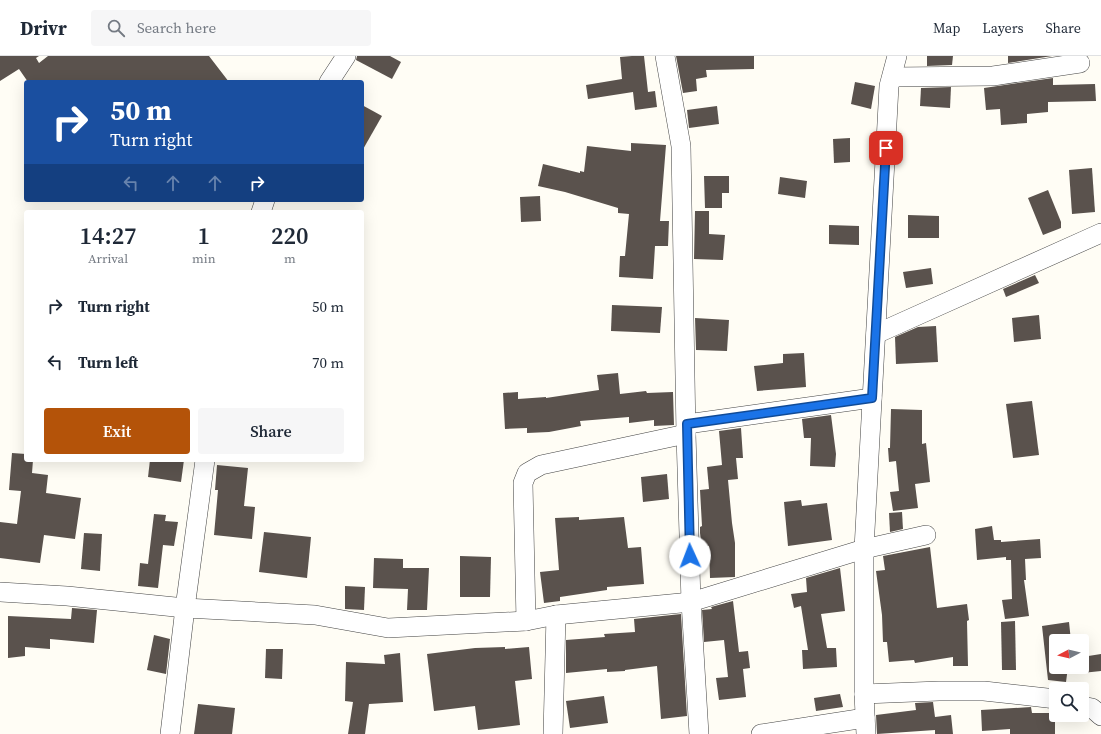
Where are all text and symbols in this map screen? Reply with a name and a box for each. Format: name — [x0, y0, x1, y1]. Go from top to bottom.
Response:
search box — [91, 10, 371, 46]
text: Drivr — [20, 15, 67, 41]
icon: search — [105, 17, 127, 39]
text: Search here — [137, 17, 216, 38]
text: Map — [933, 18, 960, 38]
text: Layers — [982, 18, 1024, 38]
text: Share — [1046, 18, 1081, 38]
text: 50 m — [110, 91, 172, 129]
icon: right — [44, 96, 96, 148]
text: Turn right — [110, 127, 192, 152]
pin — [869, 131, 903, 165]
icon: arrive — [875, 137, 897, 159]
icon: left — [120, 172, 142, 194]
icon: ahead — [162, 172, 184, 194]
icon: ahead — [204, 172, 226, 194]
icon: right — [246, 172, 268, 194]
text: 14:27 — [79, 219, 137, 252]
text: 1 — [198, 219, 210, 252]
text: 220 — [271, 219, 309, 252]
text: Arrival — [88, 250, 128, 267]
text: min — [192, 250, 216, 267]
text: m — [284, 250, 296, 267]
icon: right — [44, 295, 66, 317]
text: Turn right — [78, 296, 150, 317]
text: 50 m — [312, 296, 344, 317]
icon: left — [44, 351, 66, 373]
text: Turn left — [78, 352, 138, 373]
text: 70 m — [312, 352, 344, 373]
button: Exit — [44, 408, 190, 454]
button: Share — [198, 408, 344, 454]
position arrow — [669, 535, 711, 577]
north arrow — [1049, 634, 1089, 674]
map controls — [1049, 634, 1089, 722]
button: search — [1049, 682, 1089, 722]

